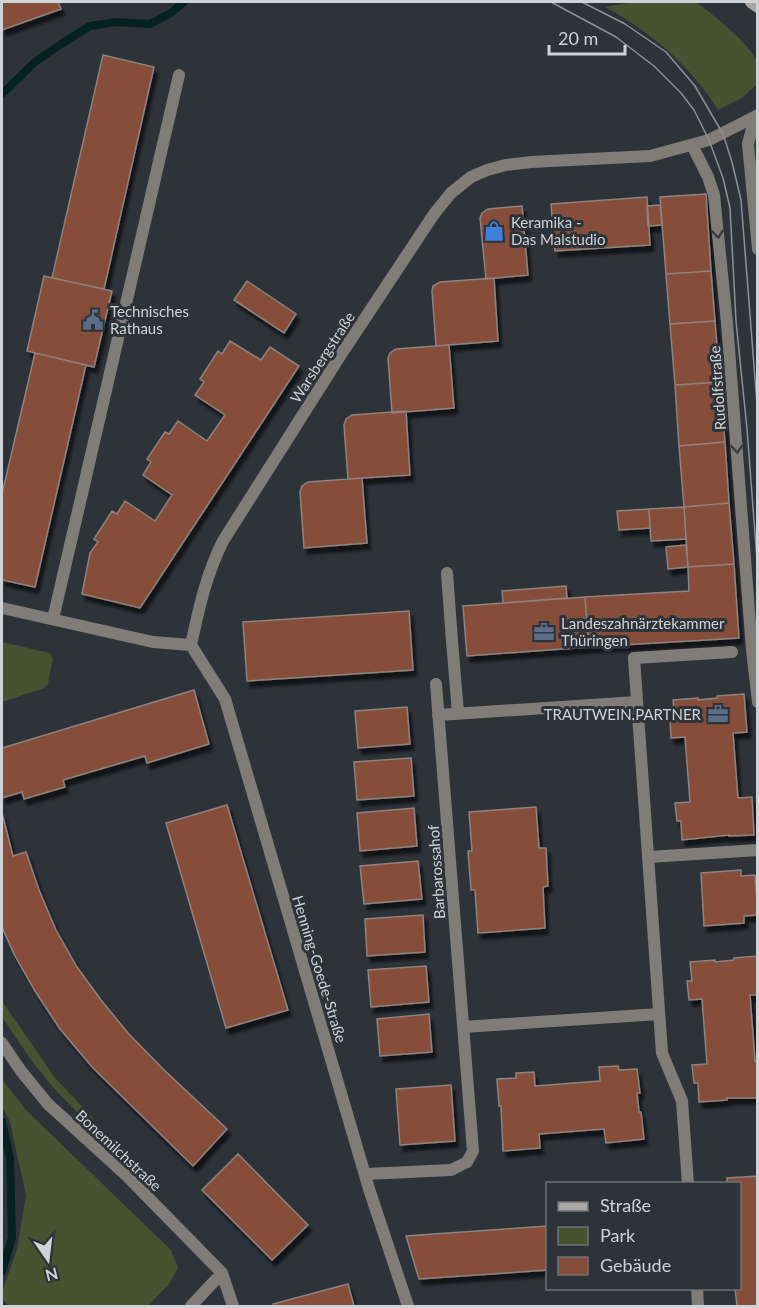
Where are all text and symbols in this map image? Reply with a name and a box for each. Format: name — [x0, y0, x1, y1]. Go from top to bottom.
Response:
scale bar — [549, 18, 626, 56]
text: 20 m — [558, 27, 598, 49]
place label: Keramika - Das Malstudio — [511, 213, 605, 248]
shop icon: Keramika - Das Malstudio — [482, 219, 506, 243]
one-way arrow — [711, 230, 724, 239]
place label: Technisches Rathaus — [110, 302, 189, 337]
public building icon: Technisches Rathaus — [81, 308, 105, 332]
street label: Warsbergstraße — [286, 308, 358, 406]
street label: Rudolfstraße — [705, 345, 729, 431]
one-way arrow — [730, 445, 743, 454]
place label: Landeszahnärztekammer Thüringen — [561, 614, 725, 649]
office icon: Landeszahnärztekammer Thüringen — [532, 620, 556, 644]
office icon: TRAUTWEIN.PARTNER — [706, 702, 730, 726]
place label: TRAUTWEIN.PARTNER — [544, 705, 702, 723]
street label: Barbarossahof — [424, 824, 448, 920]
street label: Henning-Goede-Straße — [289, 893, 351, 1045]
street label: Bonemilchstraße — [72, 1106, 166, 1194]
legend — [546, 1182, 741, 1290]
text: Straße — [600, 1194, 651, 1216]
text: Park — [600, 1224, 636, 1246]
north arrow — [18, 1230, 78, 1290]
text: Gebäude — [600, 1254, 671, 1276]
text: N — [43, 1264, 60, 1286]

